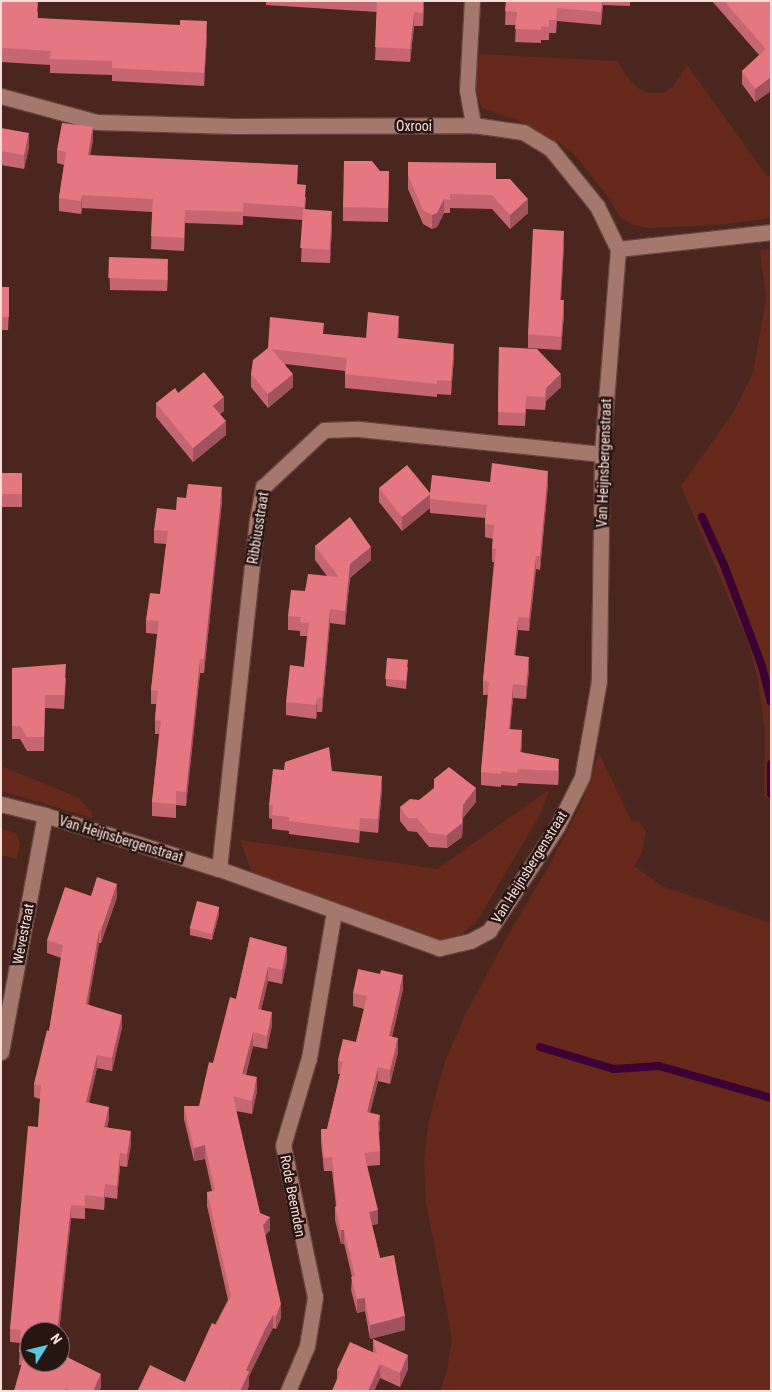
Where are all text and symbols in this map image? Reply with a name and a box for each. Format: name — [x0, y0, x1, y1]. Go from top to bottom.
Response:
street label: Oxrooi — [396, 118, 432, 134]
street label: Van Heijnsbergenstraat — [593, 398, 615, 528]
street label: Ribbiusstraat — [244, 491, 272, 565]
street label: Van Heijnsbergenstraat — [488, 808, 570, 926]
street label: Van Heijnsbergenstraat — [57, 812, 185, 866]
street label: Wevestraat — [9, 902, 37, 966]
street label: Rode Beemden — [277, 1154, 309, 1238]
north arrow — [20, 1322, 70, 1372]
text: N — [47, 1331, 65, 1347]

